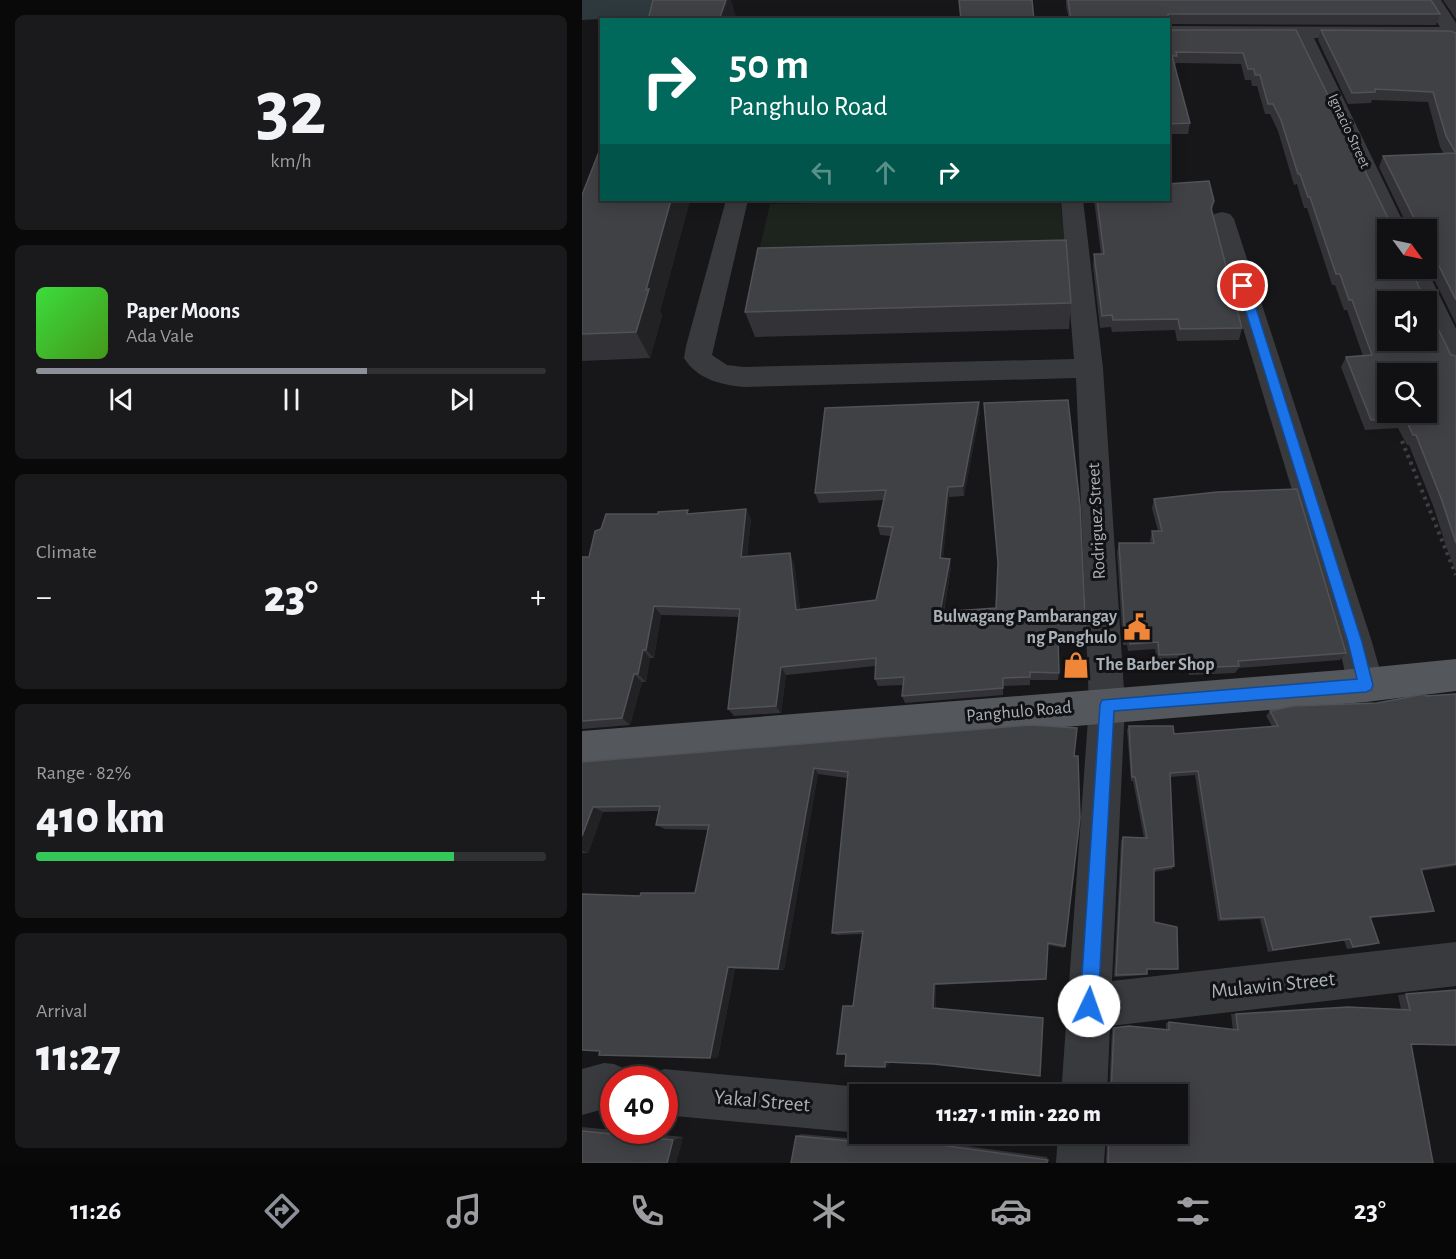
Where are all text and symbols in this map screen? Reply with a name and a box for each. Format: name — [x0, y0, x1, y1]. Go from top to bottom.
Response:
icon: right — [630, 42, 708, 120]
text: 50 m — [729, 44, 809, 86]
text: 32 — [256, 71, 326, 149]
street label: Ignacio Street — [1325, 92, 1373, 171]
text: Panghulo Road — [729, 93, 888, 120]
text: km/h — [270, 151, 312, 171]
icon: left — [806, 156, 839, 189]
icon: ahead — [869, 156, 902, 189]
icon: right — [932, 156, 965, 189]
north arrow — [1377, 219, 1437, 279]
map controls — [1377, 219, 1437, 423]
pin — [1217, 260, 1268, 311]
icon: arrive — [1226, 269, 1259, 302]
button: sound — [1377, 291, 1437, 351]
text: Paper Moons — [126, 300, 240, 322]
text: Ada Vale — [126, 326, 194, 346]
button: search — [1377, 363, 1437, 423]
icon: previous — [105, 383, 138, 416]
icon: pause — [275, 383, 308, 416]
icon: next — [445, 383, 478, 416]
street label: Rodriguez Street — [1085, 462, 1109, 580]
text: Climate — [36, 542, 97, 562]
text: 23° — [264, 575, 318, 620]
text: − — [36, 581, 52, 614]
text: + — [530, 581, 546, 614]
place label: Bulwagang Pambarangay ng Panghulo — [933, 608, 1118, 647]
public building icon: Bulwagang Pambarangay ng Panghulo — [1122, 612, 1152, 642]
shop icon: The Barber Shop — [1061, 650, 1091, 680]
place label: The Barber Shop — [1096, 656, 1215, 674]
street label: Panghulo Road — [966, 698, 1072, 726]
text: Range · 82% — [36, 763, 131, 783]
text: 410 km — [36, 796, 165, 841]
street label: Mulawin Street — [1210, 968, 1336, 1002]
position arrow — [1057, 974, 1121, 1038]
text: Arrival — [36, 1001, 87, 1021]
text: 11:27 — [36, 1034, 121, 1079]
speed limit sign: 40 — [600, 1066, 678, 1144]
street label: Yakal Street — [713, 1086, 811, 1116]
text: 11:27 · 1 min · 220 m — [936, 1103, 1101, 1125]
icon: directions — [261, 1190, 303, 1232]
icon: music — [443, 1190, 485, 1232]
icon: phone — [626, 1190, 668, 1232]
icon: climate — [808, 1190, 850, 1232]
icon: car — [990, 1190, 1032, 1232]
icon: filters — [1172, 1190, 1214, 1232]
text: 11:26 — [70, 1197, 121, 1224]
text: 23° — [1354, 1197, 1386, 1224]

